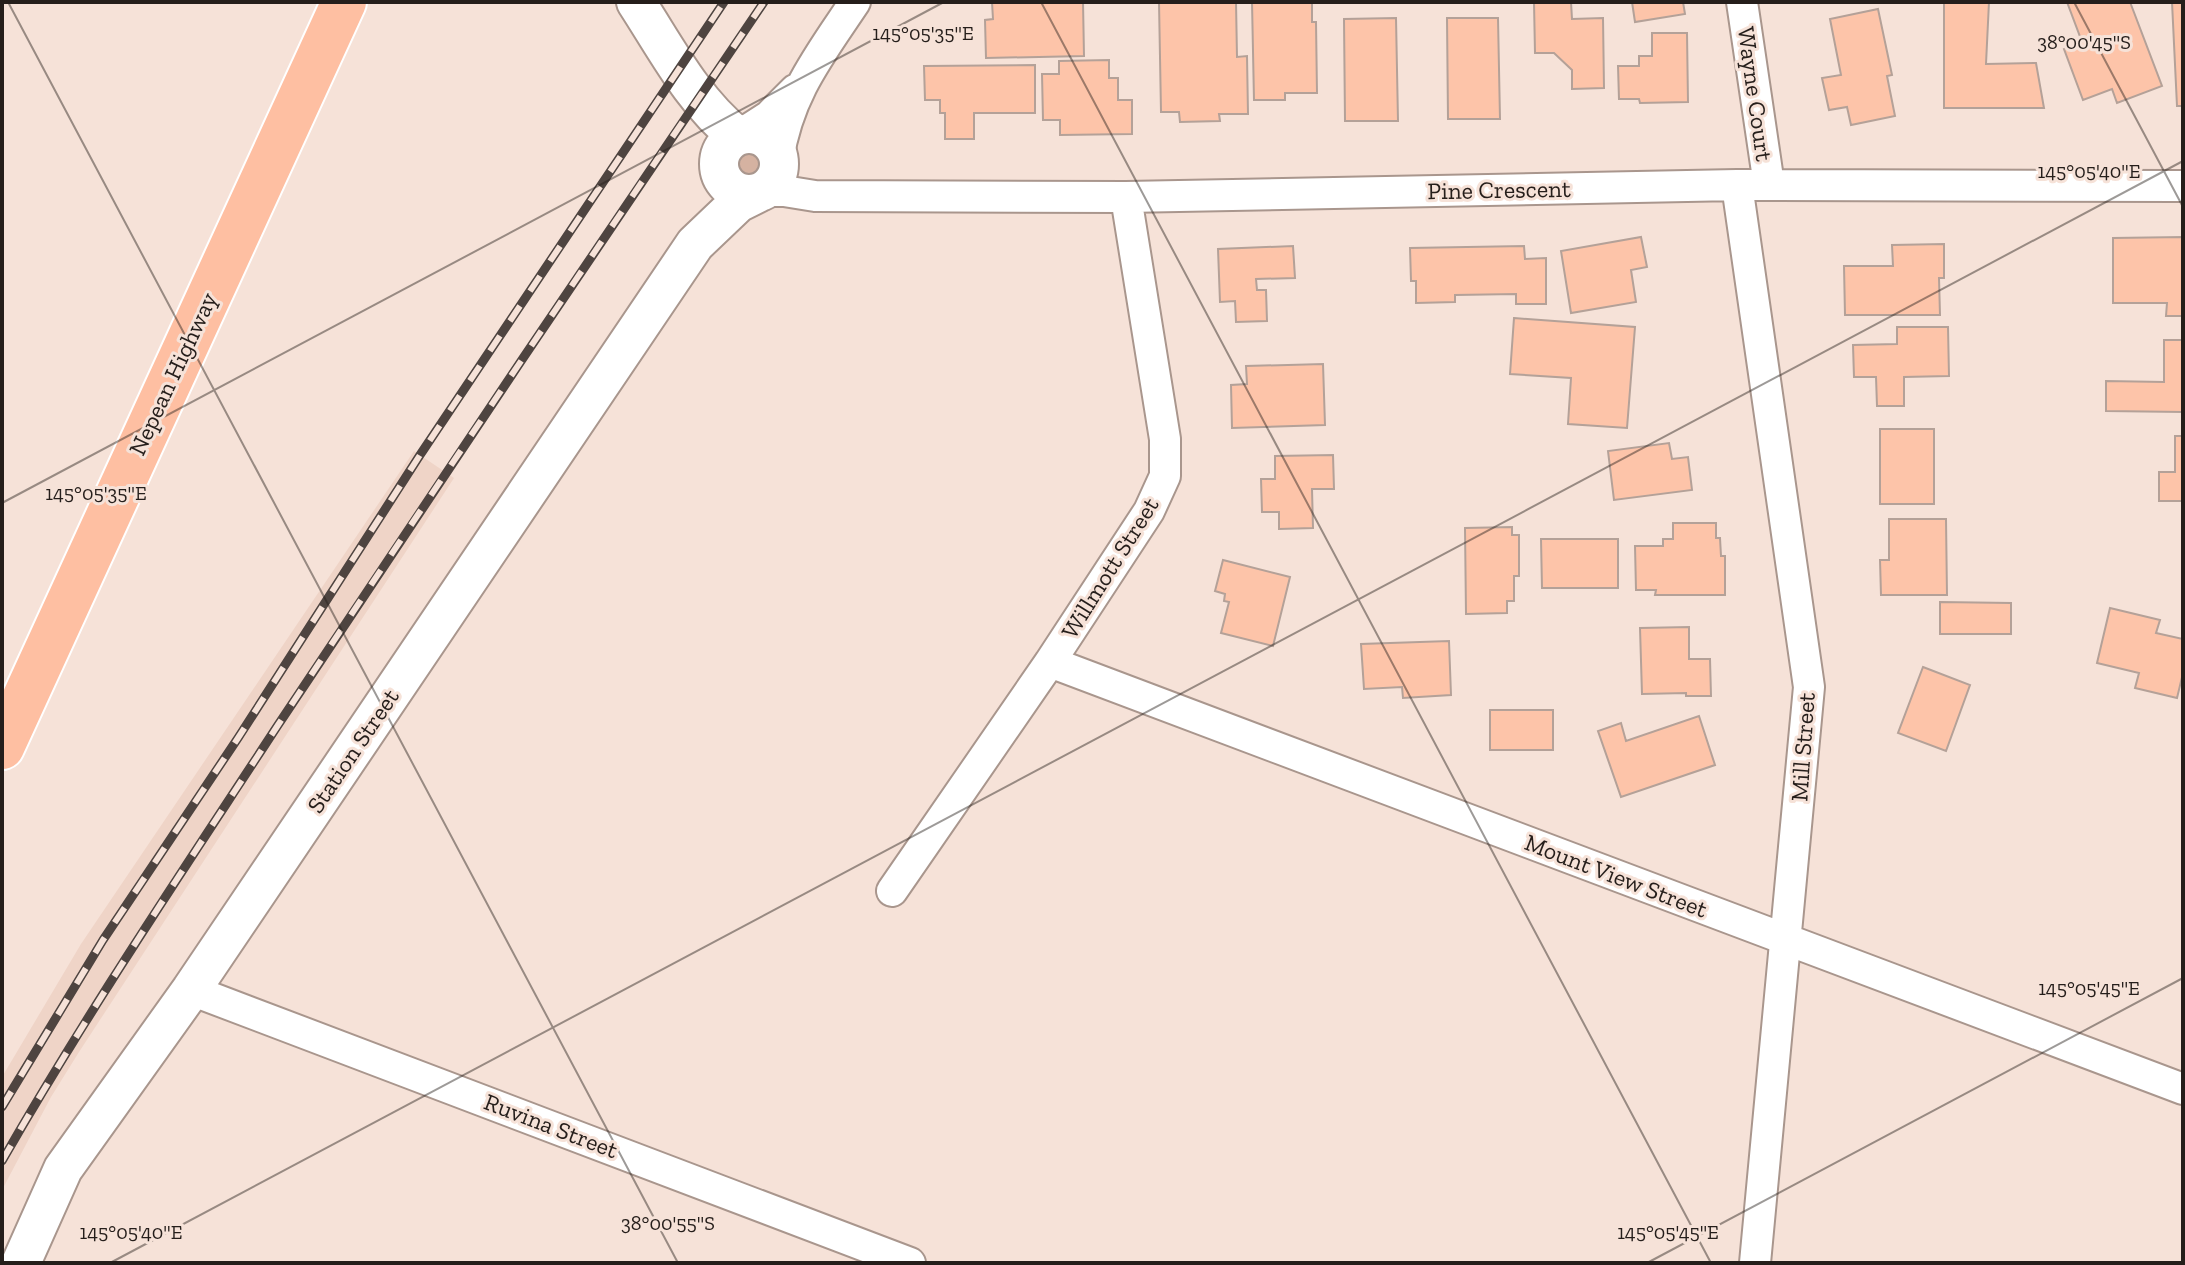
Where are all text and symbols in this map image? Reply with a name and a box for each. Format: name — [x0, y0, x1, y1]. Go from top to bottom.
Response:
text: 145°05'35"E — [872, 21, 974, 45]
street label: Wayne Court — [1732, 25, 1779, 163]
text: 38°00'45"S — [2037, 30, 2131, 54]
text: 145°05'40"E — [2038, 159, 2140, 183]
street label: Pine Crescent — [1427, 174, 1571, 205]
street label: Nepean Highway — [122, 287, 223, 460]
text: 145°05'35"E — [45, 481, 147, 505]
street label: Willmott Street — [1055, 492, 1165, 644]
street label: Station Street — [300, 683, 405, 818]
street label: Mill Street — [1784, 691, 1821, 803]
street label: Mount View Street — [1521, 827, 1712, 924]
text: 145°05'45"E — [2038, 976, 2140, 1000]
street label: Ruvina Street — [480, 1087, 622, 1164]
text: 38°00'55"S — [621, 1211, 715, 1235]
text: 145°05'40"E — [80, 1220, 182, 1244]
text: 145°05'45"E — [1617, 1220, 1719, 1244]

